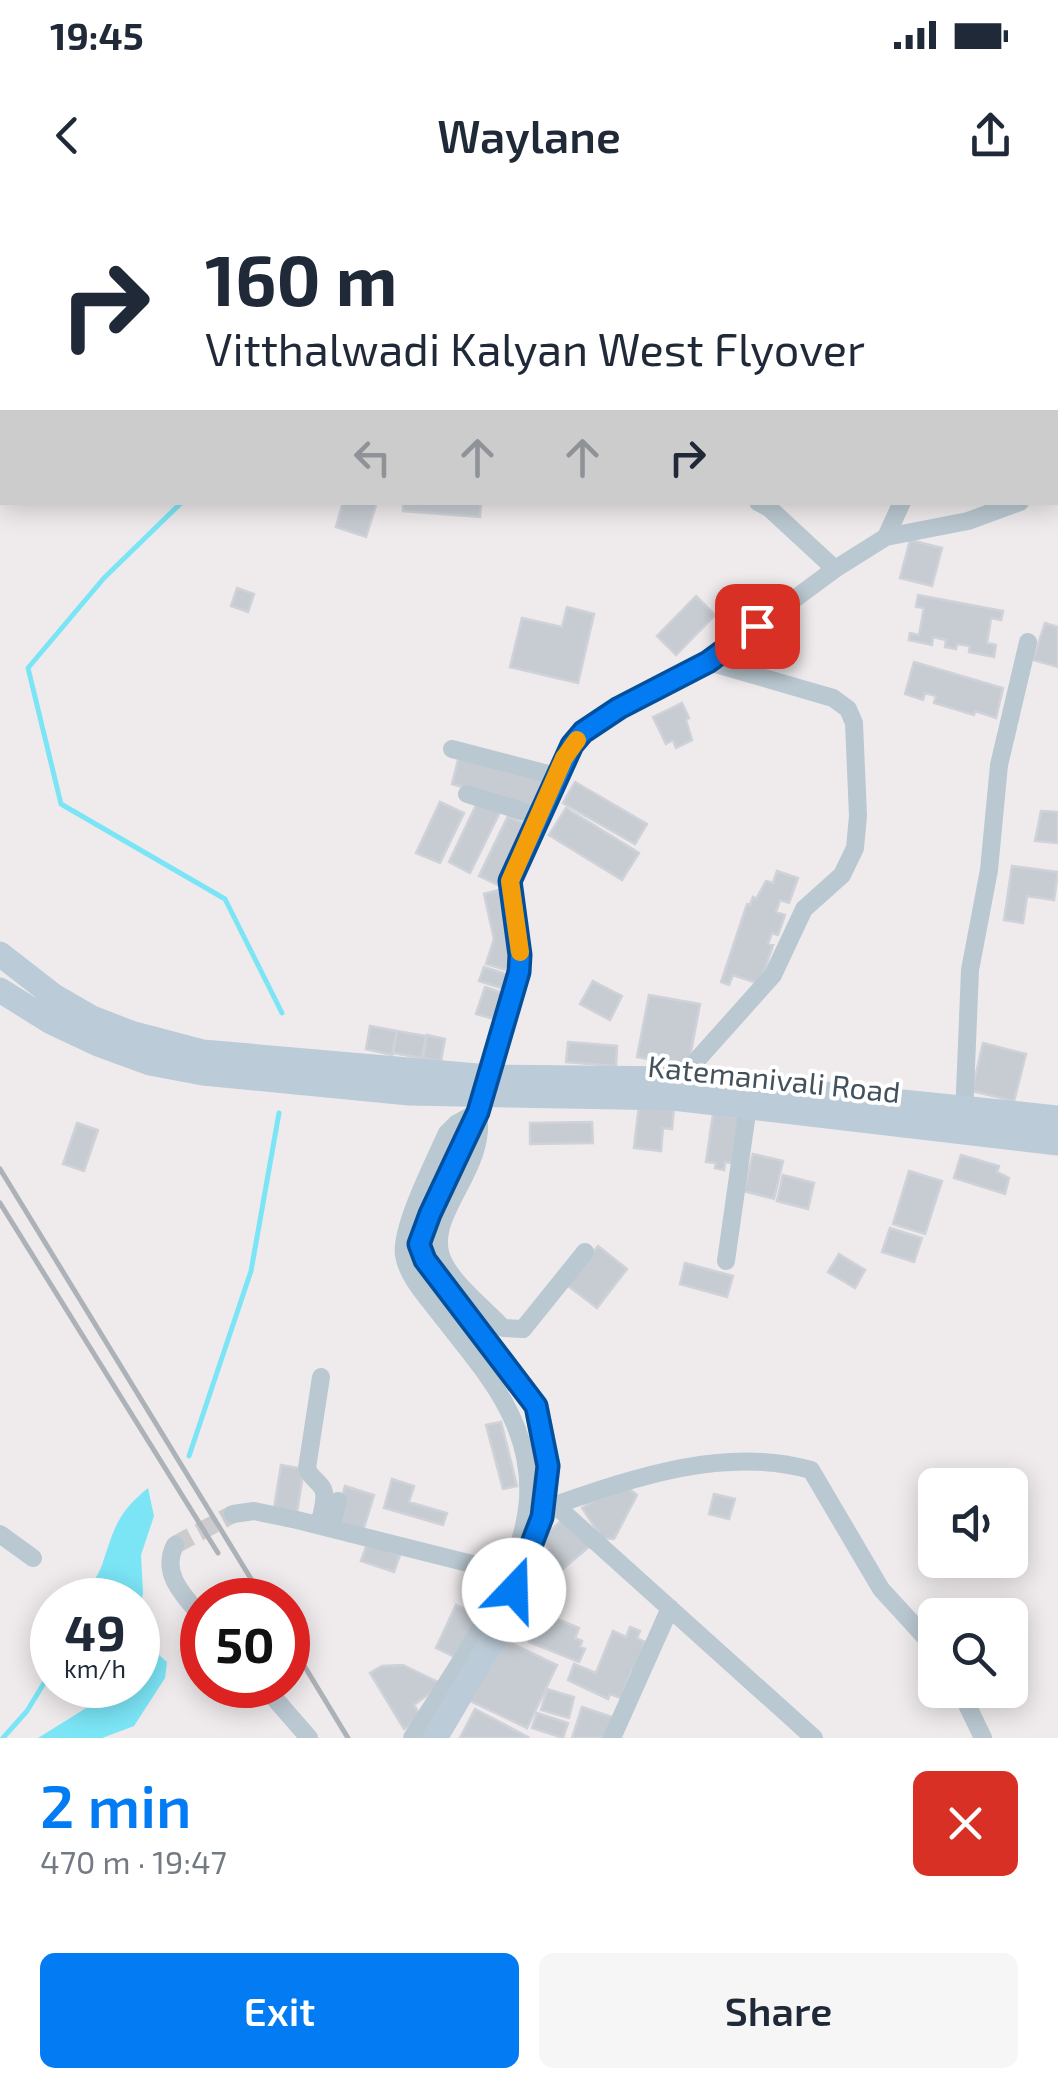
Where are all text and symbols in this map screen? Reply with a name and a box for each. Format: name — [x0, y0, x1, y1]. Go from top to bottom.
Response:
text: 19:45 — [50, 12, 144, 58]
icon: back — [40, 108, 95, 163]
text: Waylane — [437, 108, 621, 162]
icon: share — [963, 108, 1018, 163]
text: 160 m — [205, 236, 398, 320]
icon: right — [40, 240, 170, 370]
text: Vitthalwadi Kalyan West Flyover — [205, 321, 865, 375]
icon: left — [345, 430, 400, 485]
icon: ahead — [450, 430, 505, 485]
icon: ahead — [555, 430, 610, 485]
icon: right — [660, 430, 715, 485]
pin — [715, 584, 800, 669]
icon: arrive — [730, 599, 785, 654]
street label: Katemanivali Road — [646, 1047, 902, 1109]
map controls — [918, 1468, 1028, 1708]
button: sound — [918, 1468, 1028, 1578]
position arrow — [462, 1538, 566, 1642]
speed limit sign: 50 — [180, 1578, 310, 1708]
button: search — [918, 1598, 1028, 1708]
text: 49 — [64, 1601, 126, 1661]
text: km/h — [64, 1653, 126, 1683]
text: 2 min — [40, 1768, 192, 1840]
button: close — [913, 1771, 1018, 1876]
text: 470 m · 19:47 — [40, 1842, 227, 1880]
button: Exit — [40, 1953, 519, 2068]
button: Share — [539, 1953, 1018, 2068]

